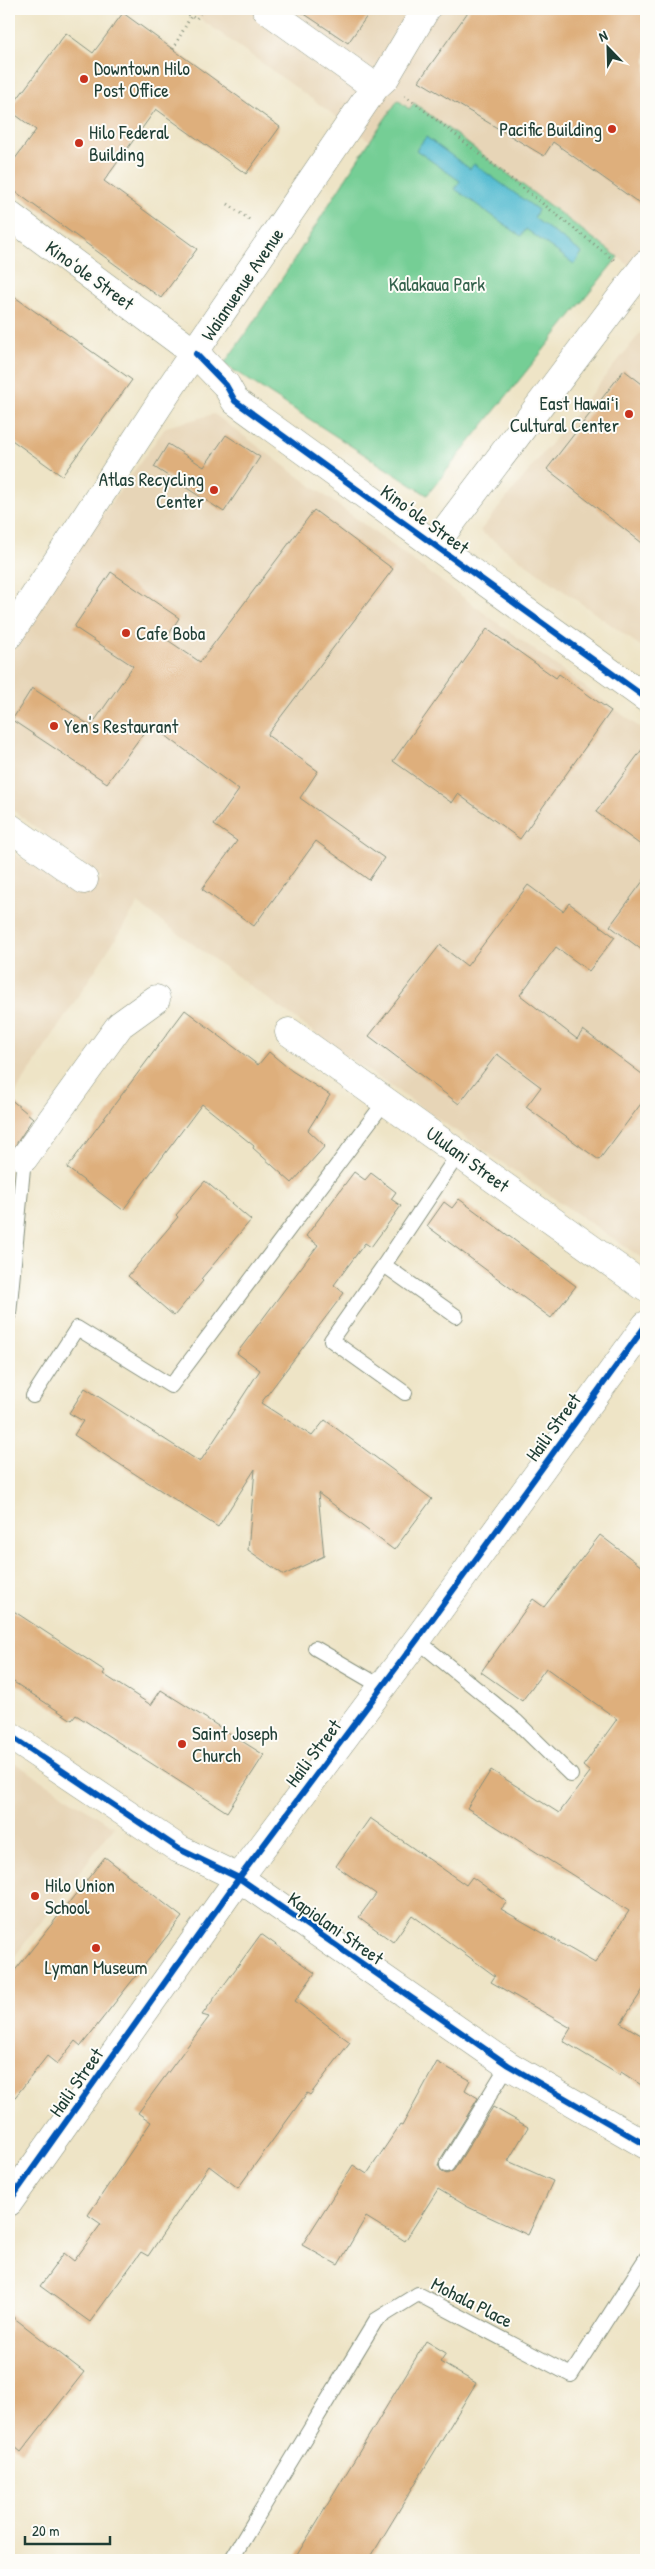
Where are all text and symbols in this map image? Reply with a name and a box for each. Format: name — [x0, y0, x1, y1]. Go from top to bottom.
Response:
north arrow — [582, 22, 632, 72]
text: N — [596, 25, 610, 46]
place label: Downtown Hilo Post Office — [94, 55, 190, 103]
marker: Downtown Hilo Post Office — [78, 73, 90, 85]
place label: Pacific Building — [499, 116, 602, 142]
place label: Hilo Federal Building — [89, 119, 170, 167]
marker: Pacific Building — [606, 123, 618, 135]
marker: Hilo Federal Building — [73, 137, 85, 149]
street label: Waianuenue Avenue — [195, 222, 290, 346]
street label: Kinoʻole Street — [40, 234, 140, 316]
park label: Kalakaua Park — [389, 271, 485, 297]
place label: East Hawaiʻi Cultural Center — [510, 390, 620, 438]
marker: East Hawaiʻi Cultural Center — [623, 408, 635, 420]
place label: Atlas Recycling Center — [99, 466, 205, 514]
street label: Kinoʻole Street — [375, 478, 475, 560]
marker: Atlas Recycling Center — [208, 484, 220, 496]
place label: Cafe Boba — [136, 620, 206, 646]
marker: Cafe Boba — [120, 627, 132, 639]
place label: Yen's Restaurant — [64, 713, 179, 739]
marker: Yen's Restaurant — [48, 720, 60, 732]
street label: Ululani Street — [421, 1120, 515, 1198]
street label: Haili Street — [519, 1387, 587, 1466]
street label: Haili Street — [279, 1713, 347, 1792]
place label: Saint Joseph Church — [192, 1720, 278, 1768]
marker: Saint Joseph Church — [176, 1738, 188, 1750]
place label: Hilo Union School — [45, 1872, 115, 1920]
street label: Kapiolani Street — [283, 1885, 389, 1971]
marker: Hilo Union School — [29, 1890, 41, 1902]
marker: Lyman Museum — [90, 1942, 102, 1954]
place label: Lyman Museum — [45, 1954, 147, 1980]
street label: Haili Street — [43, 2042, 109, 2122]
street label: Mohala Place — [427, 2270, 517, 2334]
scale bar — [25, 2514, 110, 2546]
text: 20 m — [32, 2520, 59, 2541]

